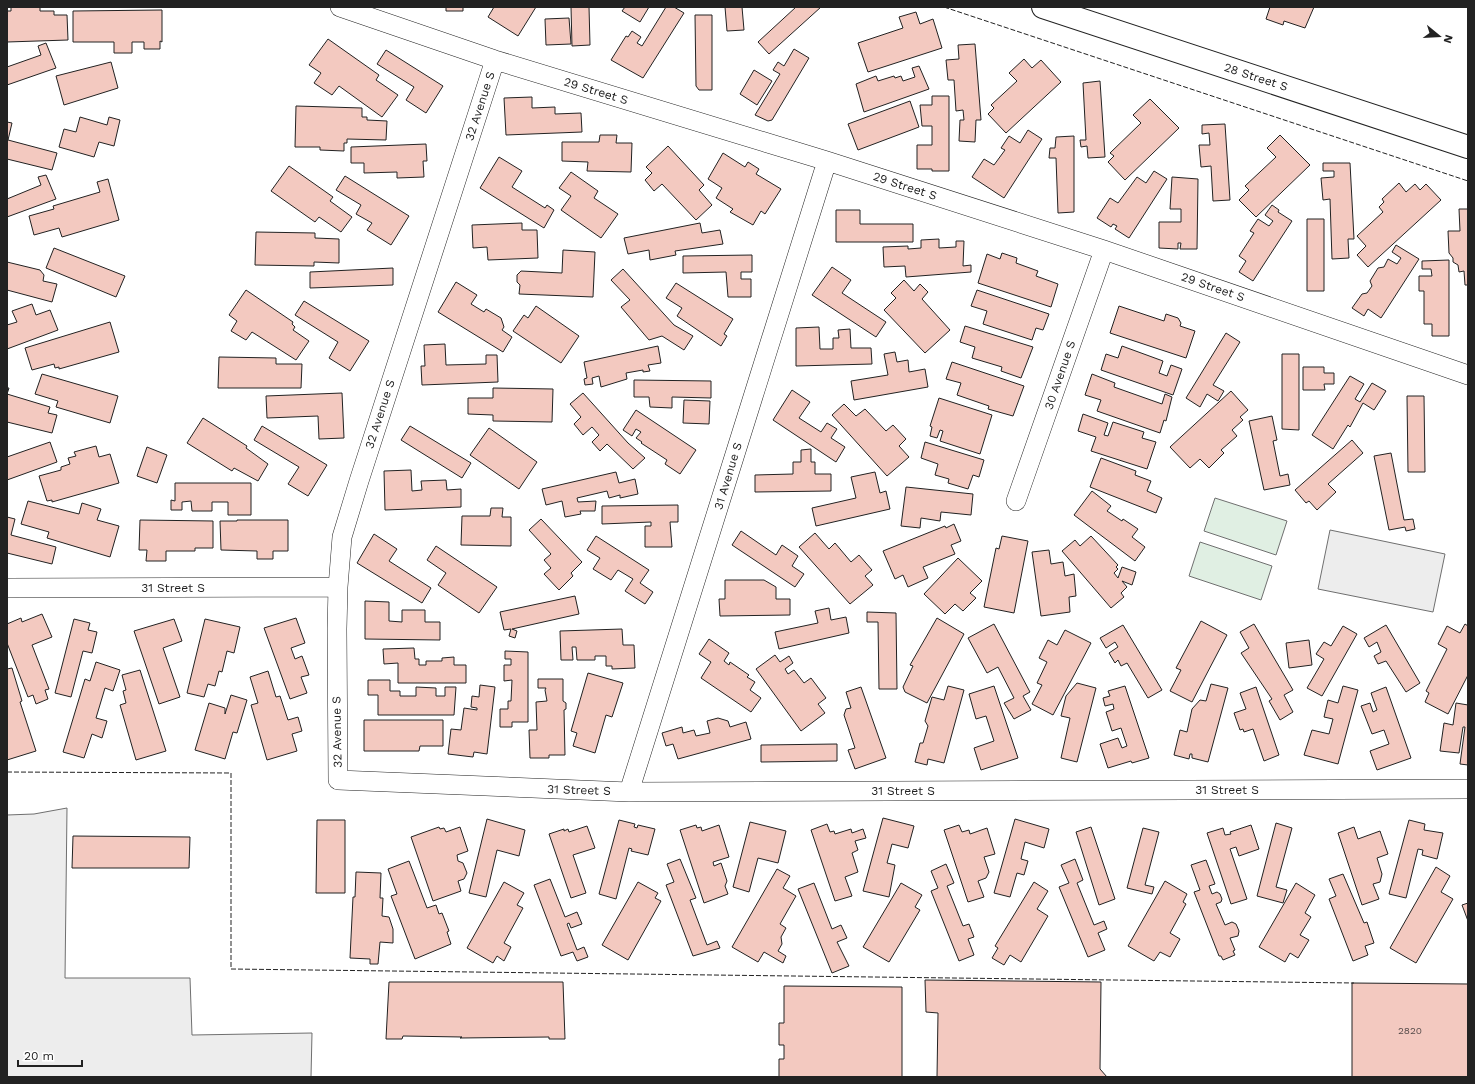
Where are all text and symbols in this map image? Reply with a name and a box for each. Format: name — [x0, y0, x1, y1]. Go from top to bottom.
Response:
north arrow — [1419, 16, 1459, 56]
text: N — [1441, 33, 1455, 45]
street label: 28 Street S — [1222, 60, 1290, 94]
street label: 32 Avenue S — [462, 70, 498, 142]
street label: 29 Street S — [562, 75, 630, 107]
street label: 29 Street S — [871, 169, 939, 203]
street label: 29 Street S — [1179, 270, 1247, 304]
street label: 30 Avenue S — [1042, 339, 1078, 411]
street label: 32 Avenue S — [362, 378, 398, 450]
street label: 31 Avenue S — [711, 441, 745, 511]
street label: 31 Street S — [141, 581, 205, 595]
street label: 32 Avenue S — [329, 696, 345, 768]
street label: 31 Street S — [547, 782, 611, 798]
street label: 31 Street S — [1195, 783, 1259, 797]
street label: 31 Street S — [871, 784, 935, 798]
house number: 2820 — [1398, 1025, 1422, 1036]
scale bar — [18, 1042, 82, 1068]
text: 20 m — [24, 1049, 54, 1063]

